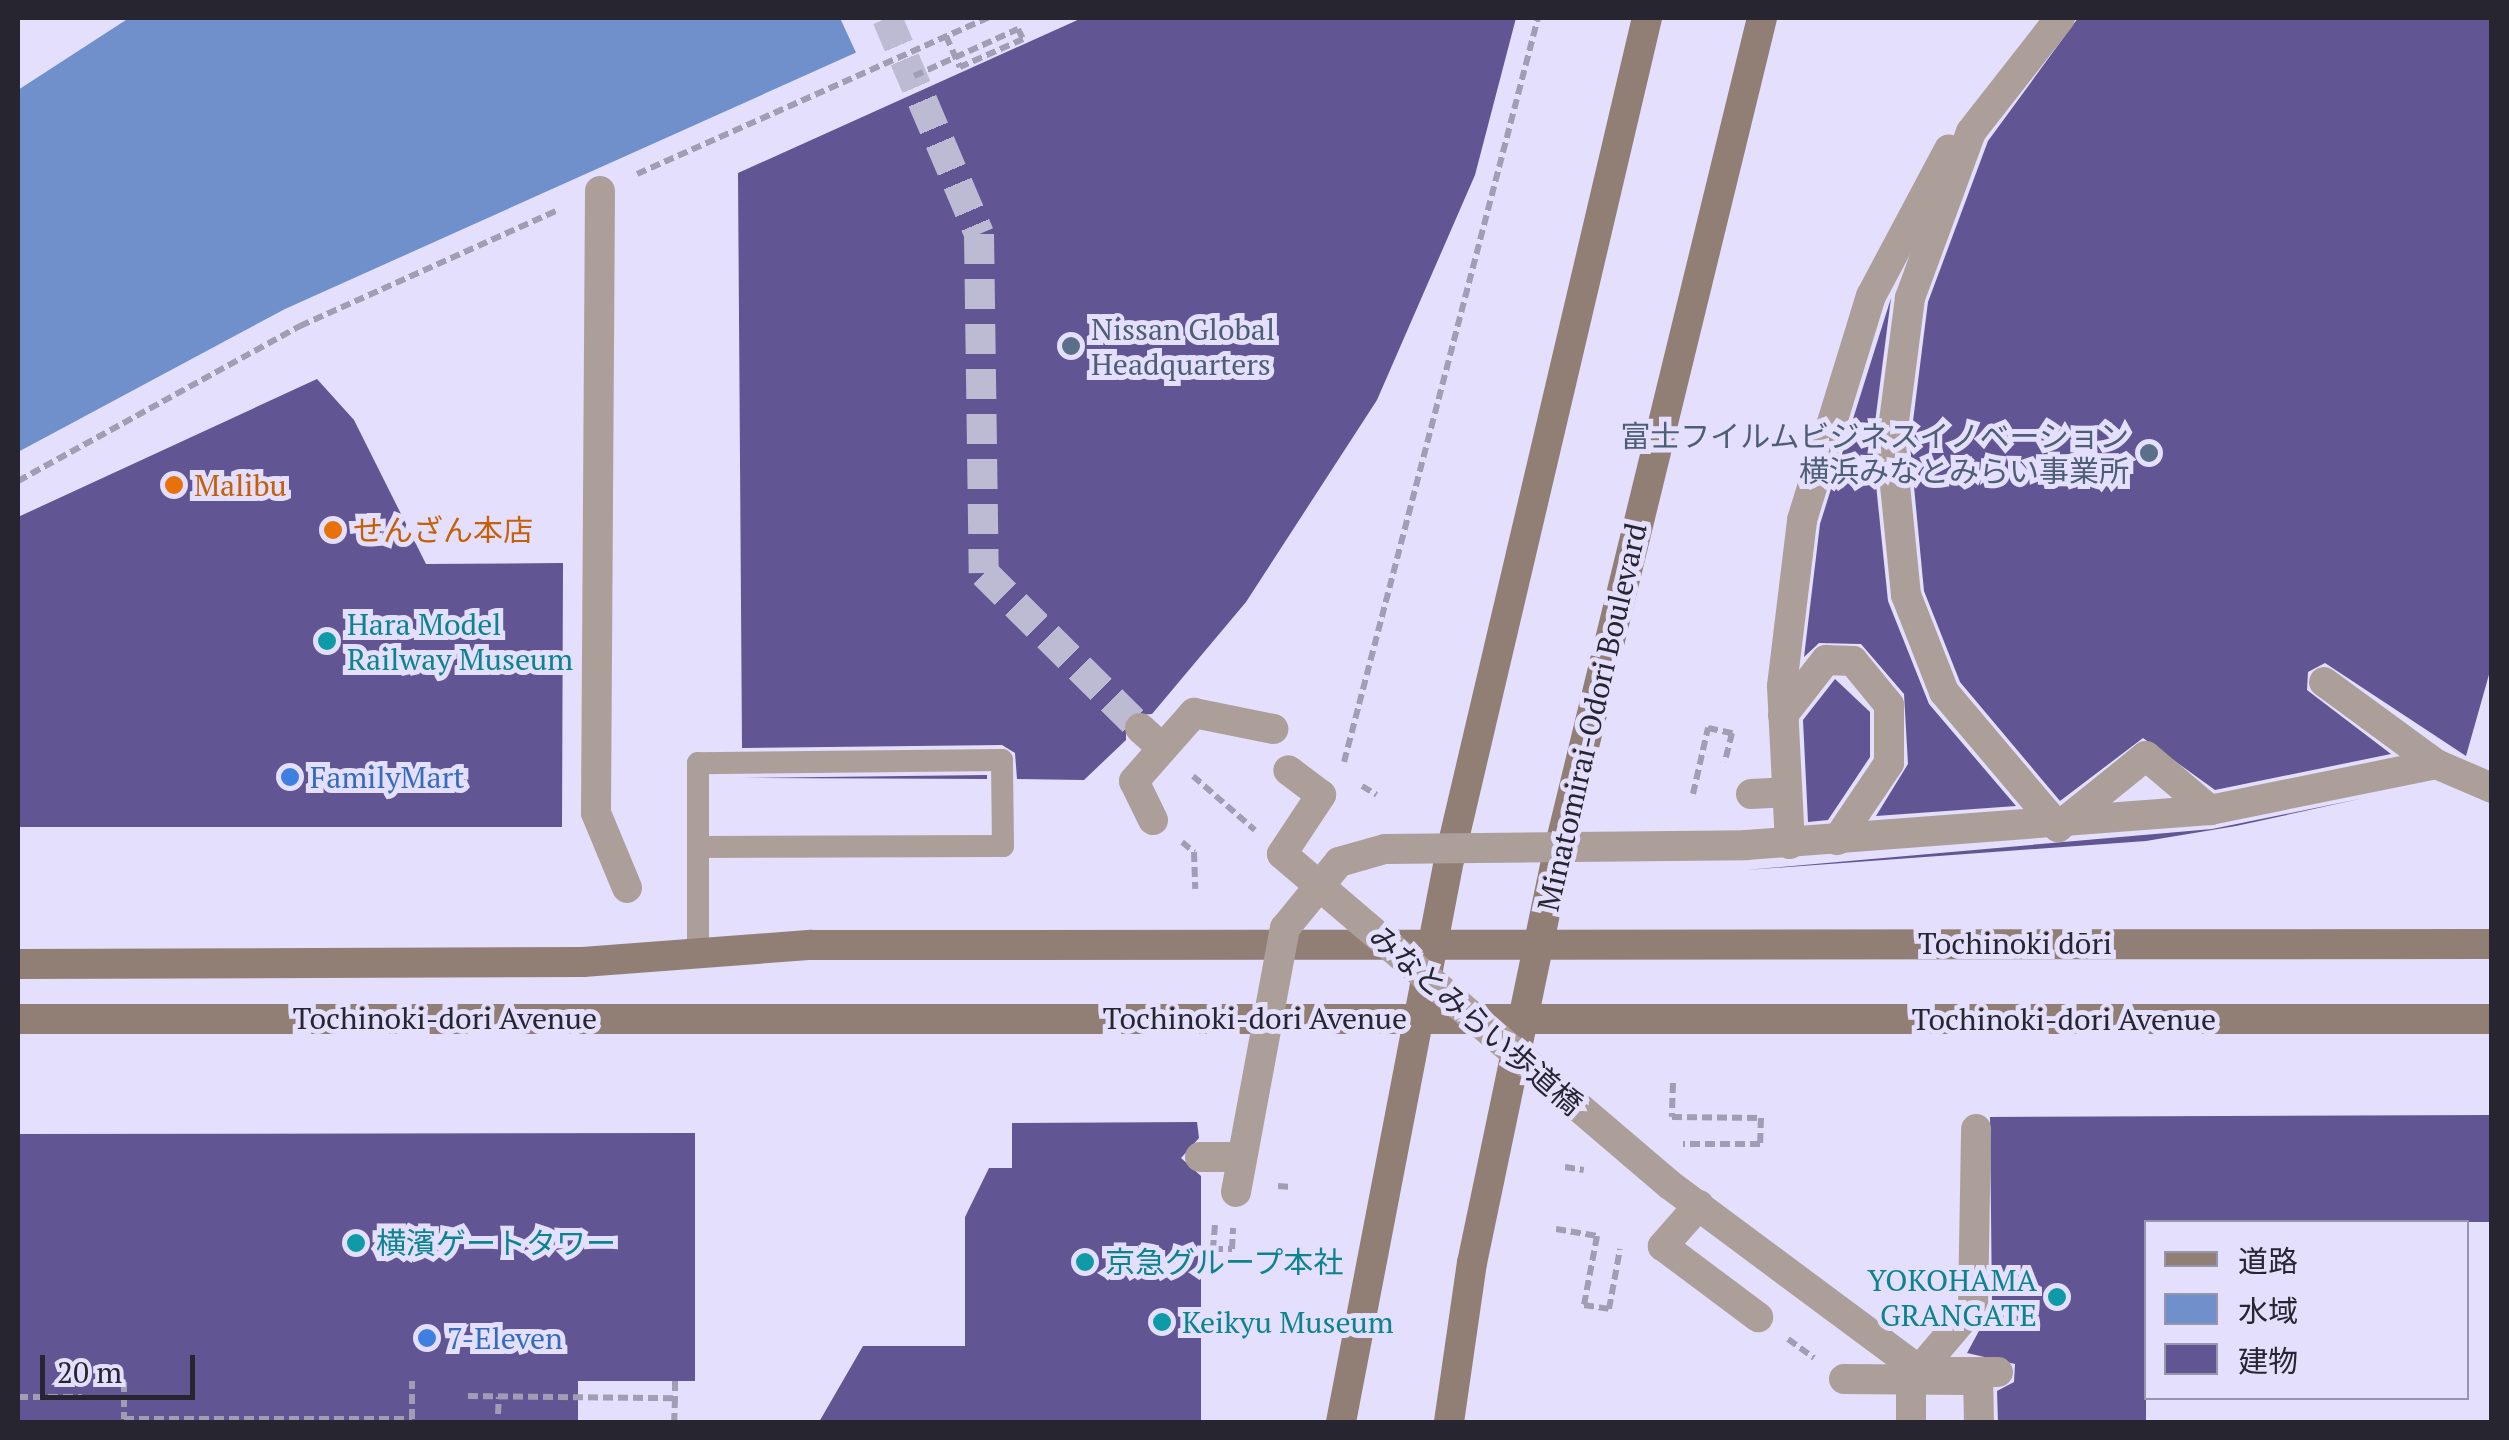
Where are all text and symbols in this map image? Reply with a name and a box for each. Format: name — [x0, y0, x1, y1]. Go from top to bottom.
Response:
place label: Nissan Global Headquarters — [1091, 311, 1275, 382]
marker: Nissan Global Headquarters — [1060, 335, 1082, 357]
place label: 富士フイルムビジネスイノベーション 横浜みなとみらい事業所 — [1619, 418, 2129, 488]
marker: 富士フイルムビジネスイノベーション 横浜みなとみらい事業所 — [2138, 442, 2160, 464]
place label: Malibu — [194, 467, 287, 503]
marker: Malibu — [163, 474, 185, 496]
place label: せんざん本店 — [353, 512, 533, 548]
marker: せんざん本店 — [322, 519, 344, 541]
street label: Minatomirai-Odori Boulevard — [1530, 520, 1654, 914]
place label: Hara Model Railway Museum — [347, 606, 573, 676]
marker: Hara Model Railway Museum — [316, 630, 338, 652]
place label: FamilyMart — [310, 759, 464, 795]
marker: FamilyMart — [279, 766, 301, 788]
street label: みなとみらい歩道橋 — [1362, 918, 1590, 1122]
street label: Tochinoki dōri — [1918, 925, 2112, 961]
street label: Tochinoki-dori Avenue — [293, 1000, 597, 1036]
street label: Tochinoki-dori Avenue — [1103, 1000, 1407, 1036]
street label: Tochinoki-dori Avenue — [1912, 1001, 2216, 1037]
legend — [2144, 1220, 2469, 1400]
place label: 横濱ゲートタワー — [376, 1225, 616, 1261]
marker: 横濱ゲートタワー — [345, 1232, 367, 1254]
text: 道路 — [2238, 1241, 2298, 1281]
place label: 京急グループ本社 — [1105, 1244, 1345, 1280]
marker: 京急グループ本社 — [1074, 1251, 1096, 1273]
place label: YOKOHAMA GRANGATE — [1867, 1262, 2037, 1332]
marker: YOKOHAMA GRANGATE — [2046, 1286, 2068, 1308]
text: 水域 — [2238, 1291, 2298, 1331]
place label: Keikyu Museum — [1182, 1304, 1394, 1340]
marker: Keikyu Museum — [1151, 1311, 1173, 1333]
place label: 7-Eleven — [447, 1320, 563, 1356]
marker: 7-Eleven — [416, 1327, 438, 1349]
scale bar — [45, 1335, 200, 1397]
text: 建物 — [2238, 1341, 2298, 1381]
text: 20 m — [57, 1352, 122, 1392]

